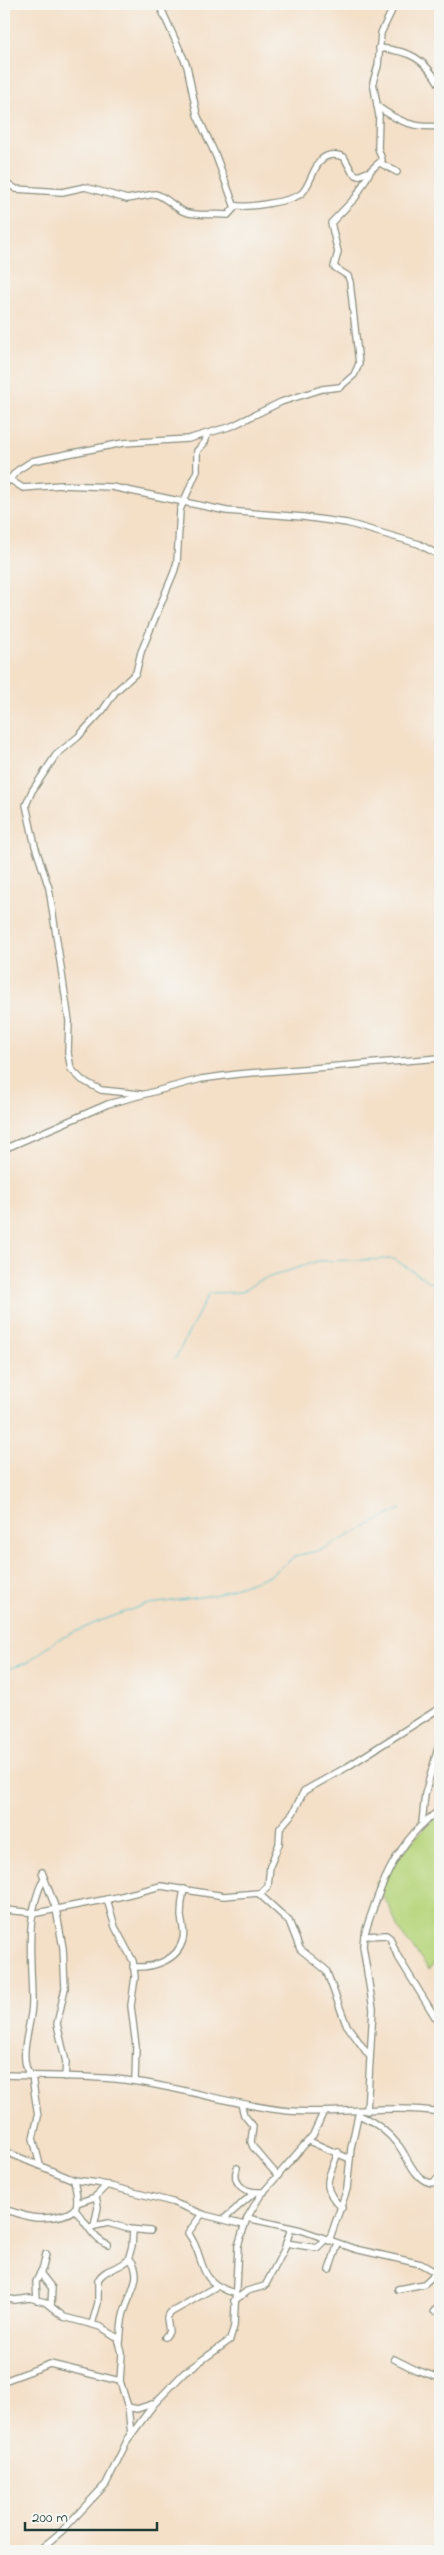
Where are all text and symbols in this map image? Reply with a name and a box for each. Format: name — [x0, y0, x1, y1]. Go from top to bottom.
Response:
scale bar — [25, 2500, 158, 2532]
text: 200 m — [32, 2507, 68, 2529]

